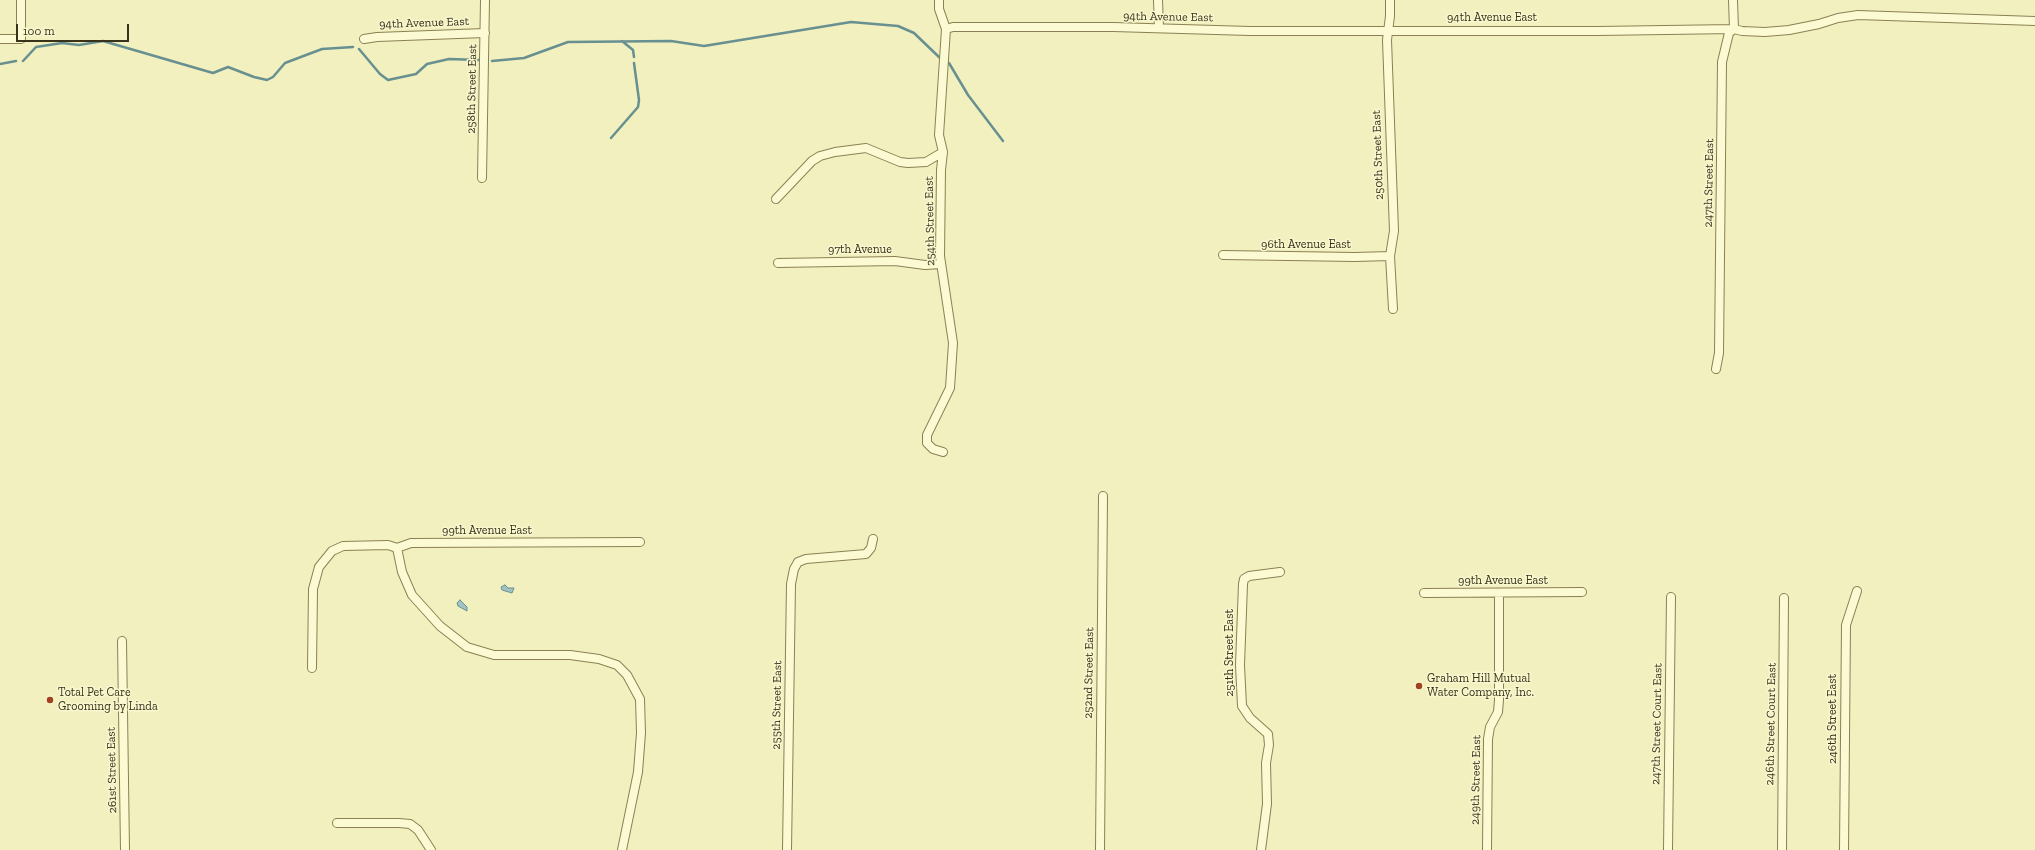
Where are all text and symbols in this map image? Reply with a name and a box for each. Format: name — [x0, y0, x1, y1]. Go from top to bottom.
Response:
street label: 94th Avenue East — [1123, 9, 1213, 25]
street label: 94th Avenue East — [1447, 11, 1537, 25]
street label: 94th Avenue East — [379, 14, 469, 32]
scale bar — [18, 16, 131, 42]
text: 100 m — [23, 24, 55, 38]
street label: 258th Street East — [464, 44, 480, 134]
street label: 250th Street East — [1369, 110, 1387, 200]
street label: 247th Street East — [1701, 138, 1717, 228]
street label: 254th Street East — [922, 176, 938, 266]
street label: 96th Avenue East — [1261, 238, 1351, 252]
street label: 97th Avenue — [828, 243, 892, 257]
street label: 99th Avenue East — [442, 524, 532, 538]
street label: 99th Avenue East — [1458, 574, 1548, 588]
street label: 251th Street East — [1223, 609, 1237, 697]
street label: 252nd Street East — [1081, 627, 1097, 719]
street label: 255th Street East — [769, 660, 785, 750]
street label: 247th Street Court East — [1649, 663, 1665, 785]
street label: 246th Street Court East — [1763, 663, 1779, 785]
place label: Graham Hill Mutual Water Company, Inc. — [1427, 672, 1534, 700]
street label: 246th Street East — [1826, 674, 1840, 764]
marker: Graham Hill Mutual Water Company, Inc. — [1414, 681, 1424, 691]
place label: Total Pet Care Grooming by Linda — [58, 686, 158, 714]
marker: Total Pet Care Grooming by Linda — [45, 695, 55, 705]
street label: 261st Street East — [104, 727, 120, 813]
street label: 249th Street East — [1468, 735, 1484, 825]

